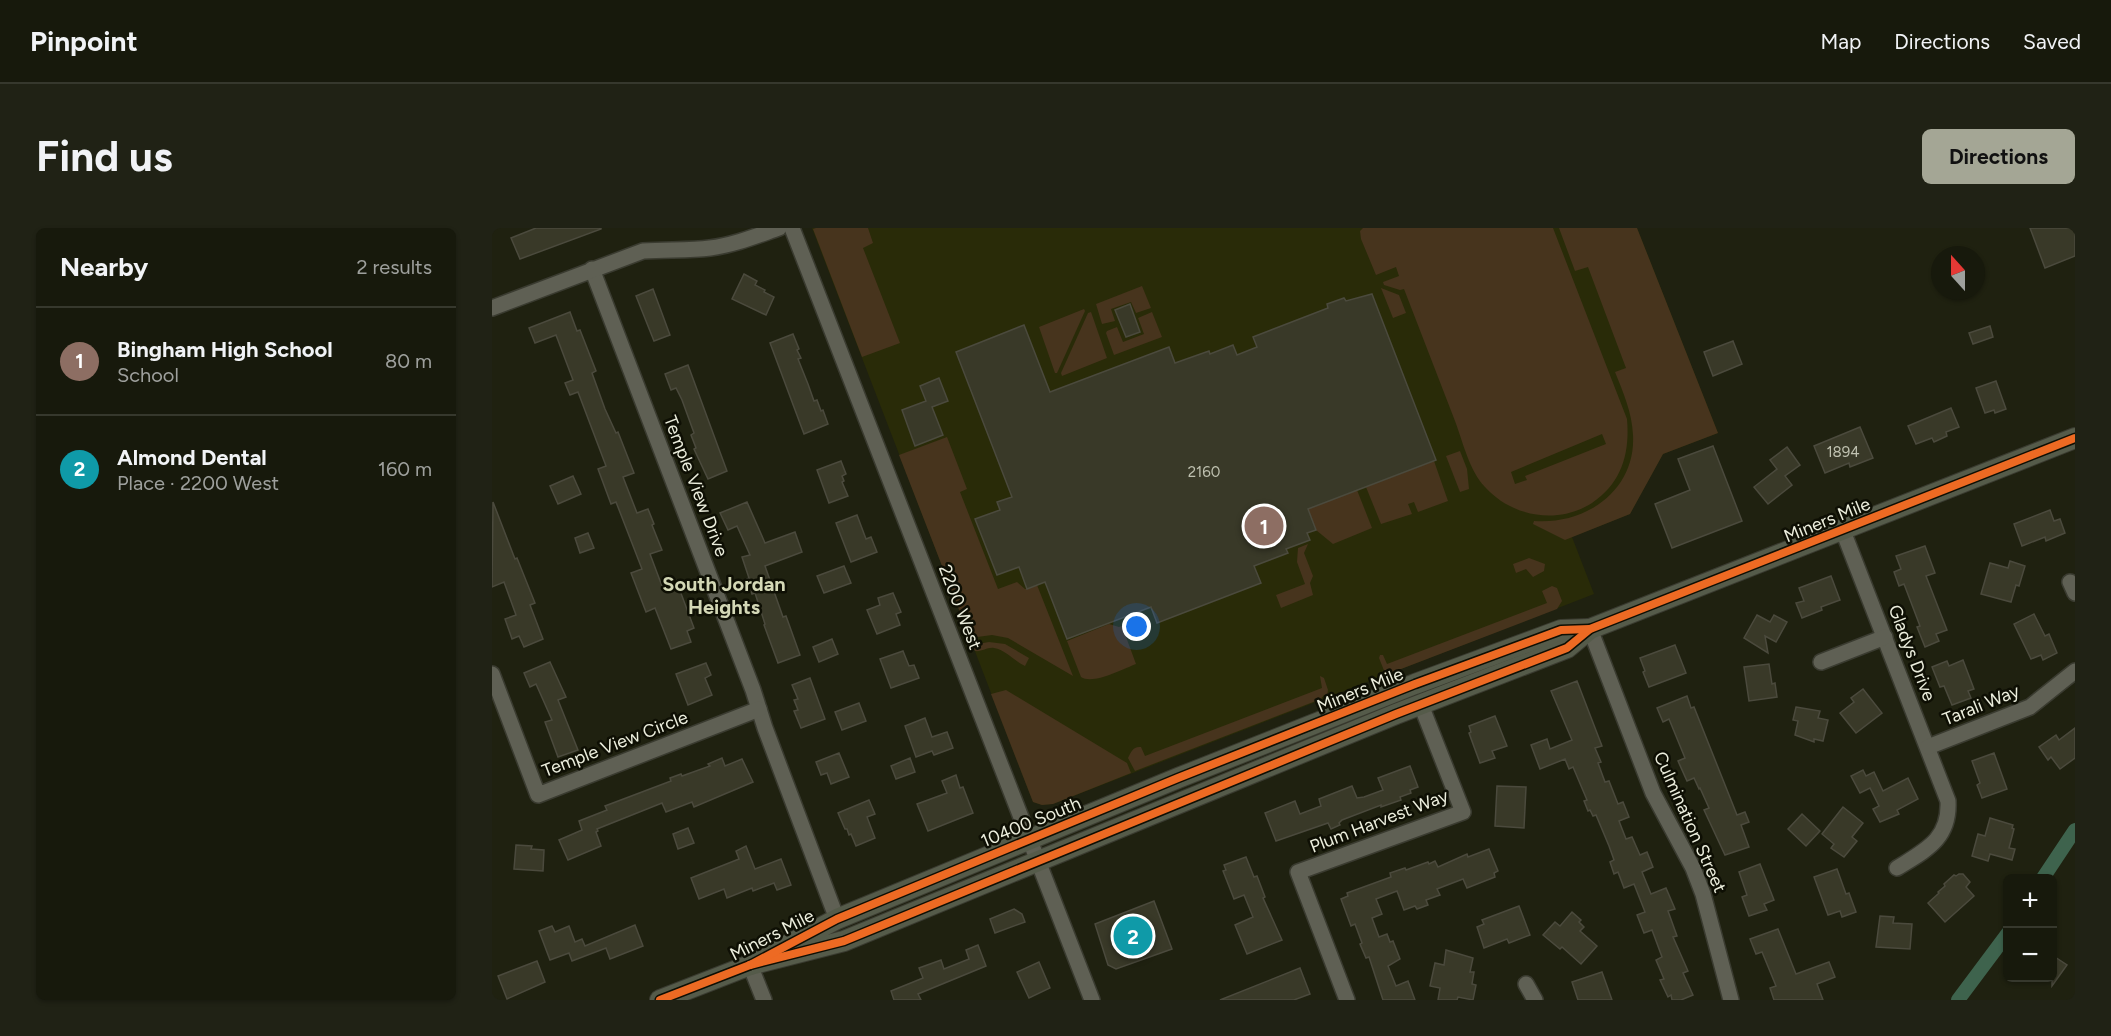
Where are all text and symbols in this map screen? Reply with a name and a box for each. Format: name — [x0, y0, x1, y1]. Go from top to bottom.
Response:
text: Pinpoint — [30, 24, 138, 58]
text: Map — [1820, 29, 1861, 54]
text: Directions — [1894, 29, 1990, 54]
text: Saved — [2023, 29, 2081, 54]
button: Directions — [1922, 129, 2075, 184]
text: Find us — [36, 131, 173, 182]
north arrow — [1931, 246, 1985, 300]
text: Nearby — [60, 251, 148, 283]
text: 2 results — [356, 255, 432, 279]
text: Bingham High School — [117, 336, 333, 363]
text: 1 — [75, 349, 84, 373]
text: 80 m — [385, 349, 432, 373]
text: School — [117, 363, 179, 387]
street label: Temple View Drive — [659, 412, 733, 560]
house number: 1894 — [1826, 443, 1860, 461]
text: Almond Dental — [117, 444, 267, 471]
text: 2 — [74, 457, 85, 481]
text: 160 m — [378, 457, 432, 481]
house number: 2160 — [1188, 463, 1220, 481]
text: Place · 2200 West — [117, 471, 279, 495]
street label: Miners Mile — [1781, 493, 1874, 547]
pin: 1 — [1244, 504, 1284, 548]
street label: 2200 West — [934, 561, 986, 653]
district label: South Jordan Heights — [662, 572, 786, 619]
street label: Gladys Drive — [1884, 602, 1940, 704]
your location — [1122, 612, 1151, 641]
street label: Miners Mile — [1314, 663, 1407, 717]
street label: Tarali Way — [1939, 679, 2023, 730]
street label: Temple View Circle — [539, 706, 691, 782]
street label: Culmination Street — [1649, 748, 1731, 896]
street label: Plum Harvest Way — [1307, 784, 1452, 858]
street label: 10400 South — [978, 792, 1084, 852]
map controls — [2003, 874, 2057, 982]
button: + — [2003, 874, 2057, 928]
street label: Miners Mile — [726, 904, 818, 966]
pin: 2 — [1114, 914, 1152, 958]
button: − — [2003, 928, 2057, 982]

